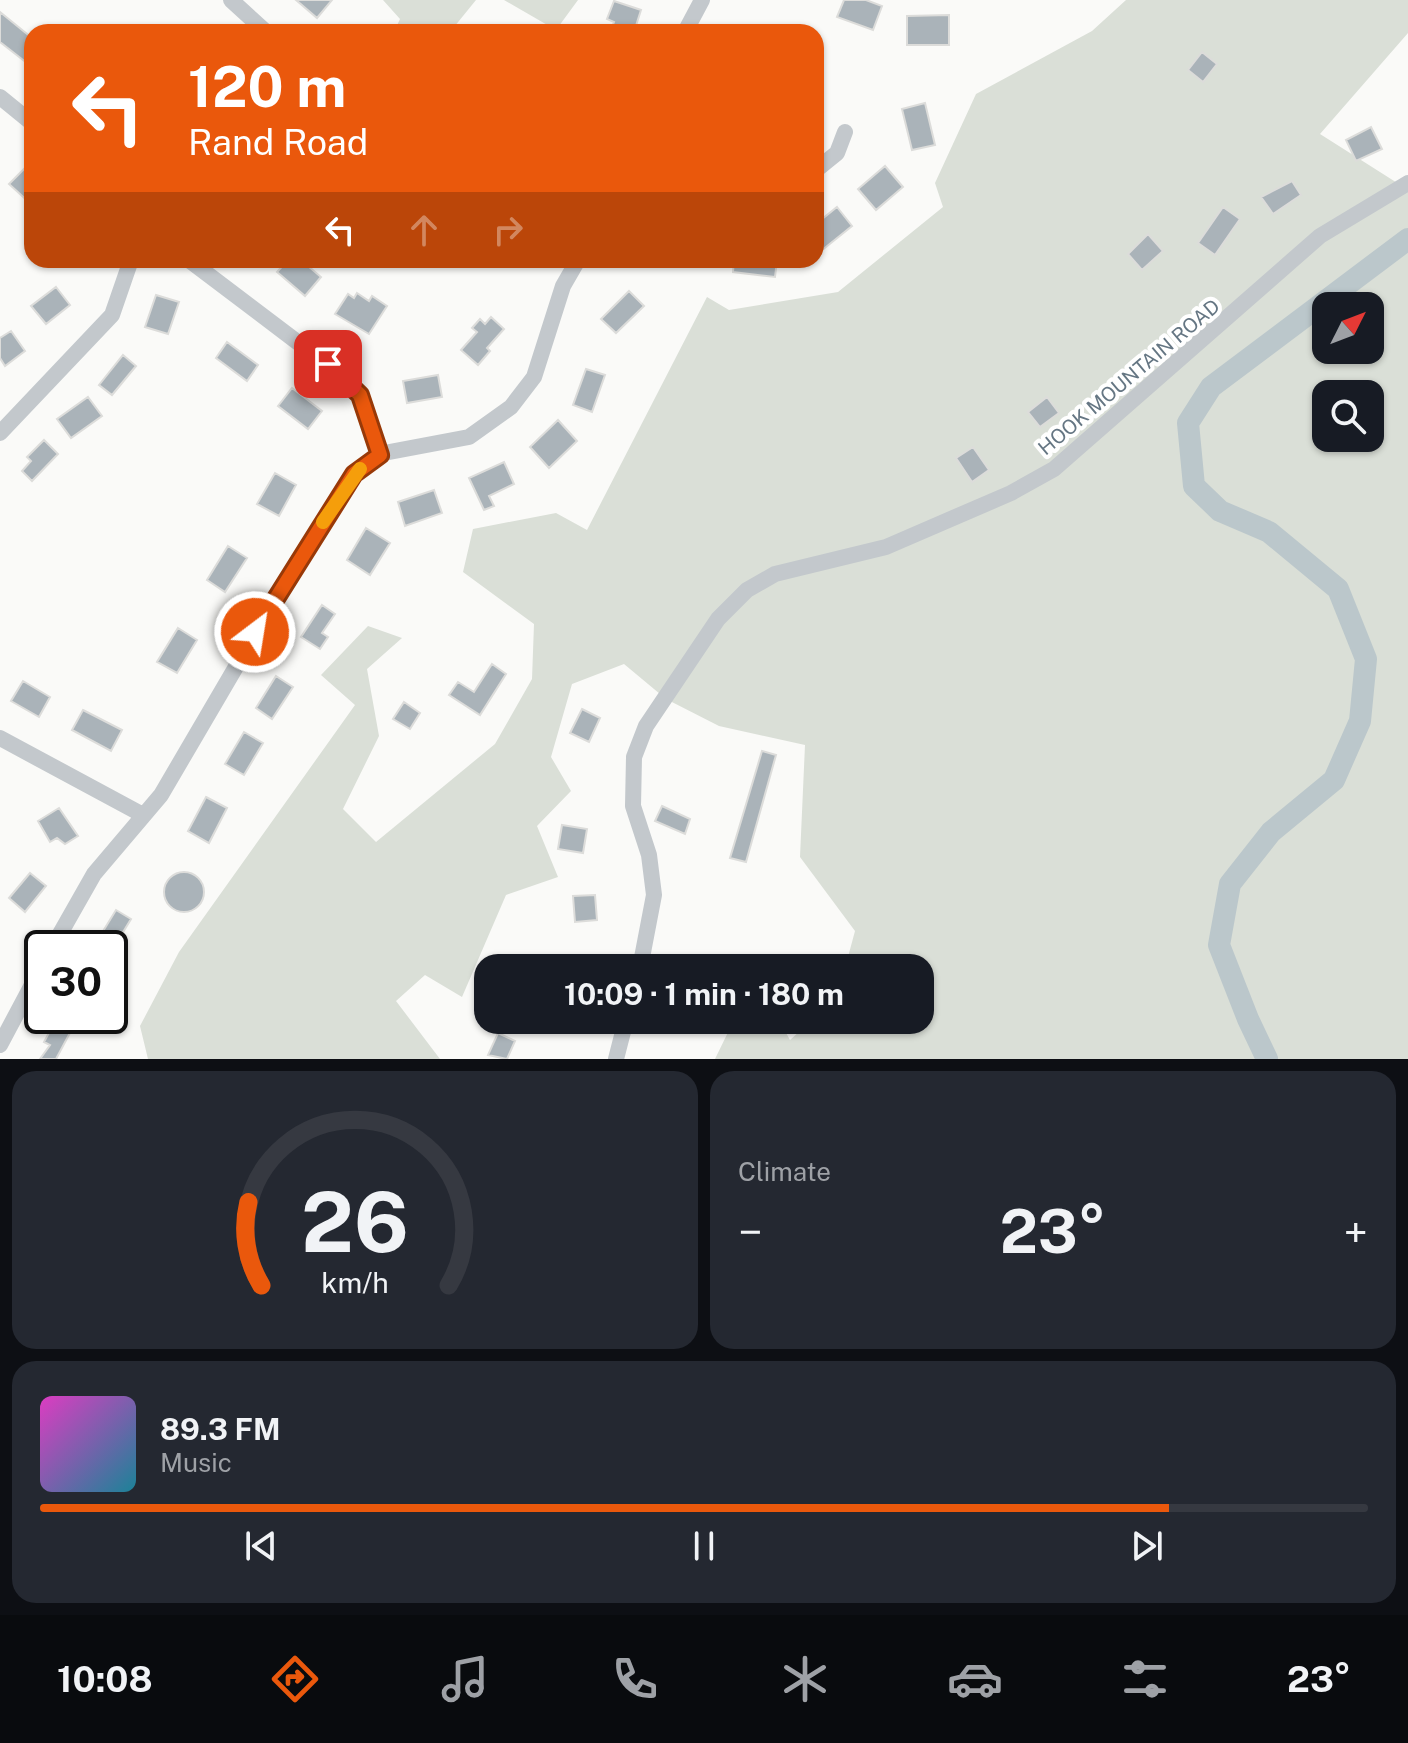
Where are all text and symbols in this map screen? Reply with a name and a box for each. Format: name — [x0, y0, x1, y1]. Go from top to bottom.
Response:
text: 120 m — [188, 54, 346, 120]
icon: left — [56, 56, 160, 160]
text: Rand Road — [188, 121, 368, 163]
icon: left — [318, 208, 362, 252]
icon: ahead — [402, 208, 446, 252]
icon: right — [486, 208, 530, 252]
north arrow — [1312, 292, 1384, 364]
map controls — [1312, 292, 1384, 452]
street label: HOOK MOUNTAIN ROAD — [1033, 294, 1225, 460]
pin — [294, 330, 362, 398]
icon: arrive — [306, 342, 350, 386]
button: search — [1312, 380, 1384, 452]
position arrow — [213, 590, 297, 674]
speed limit sign: 30 — [24, 930, 128, 1034]
text: 10:09 · 1 min · 180 m — [564, 976, 844, 1012]
text: Climate — [738, 1156, 831, 1187]
text: 26 — [301, 1173, 409, 1271]
text: 23° — [1000, 1196, 1106, 1267]
text: − — [738, 1206, 762, 1258]
text: + — [1344, 1206, 1368, 1258]
text: km/h — [321, 1266, 389, 1299]
text: 89.3 FM — [160, 1411, 281, 1447]
text: Music — [160, 1447, 232, 1478]
icon: previous — [239, 1524, 283, 1568]
icon: pause — [682, 1524, 726, 1568]
icon: next — [1125, 1524, 1169, 1568]
icon: directions — [267, 1651, 323, 1707]
icon: music — [437, 1651, 493, 1707]
icon: phone — [607, 1651, 663, 1707]
icon: climate — [777, 1651, 833, 1707]
icon: car — [947, 1651, 1003, 1707]
icon: filters — [1117, 1651, 1173, 1707]
text: 10:08 — [57, 1658, 153, 1700]
text: 23° — [1287, 1658, 1351, 1700]

